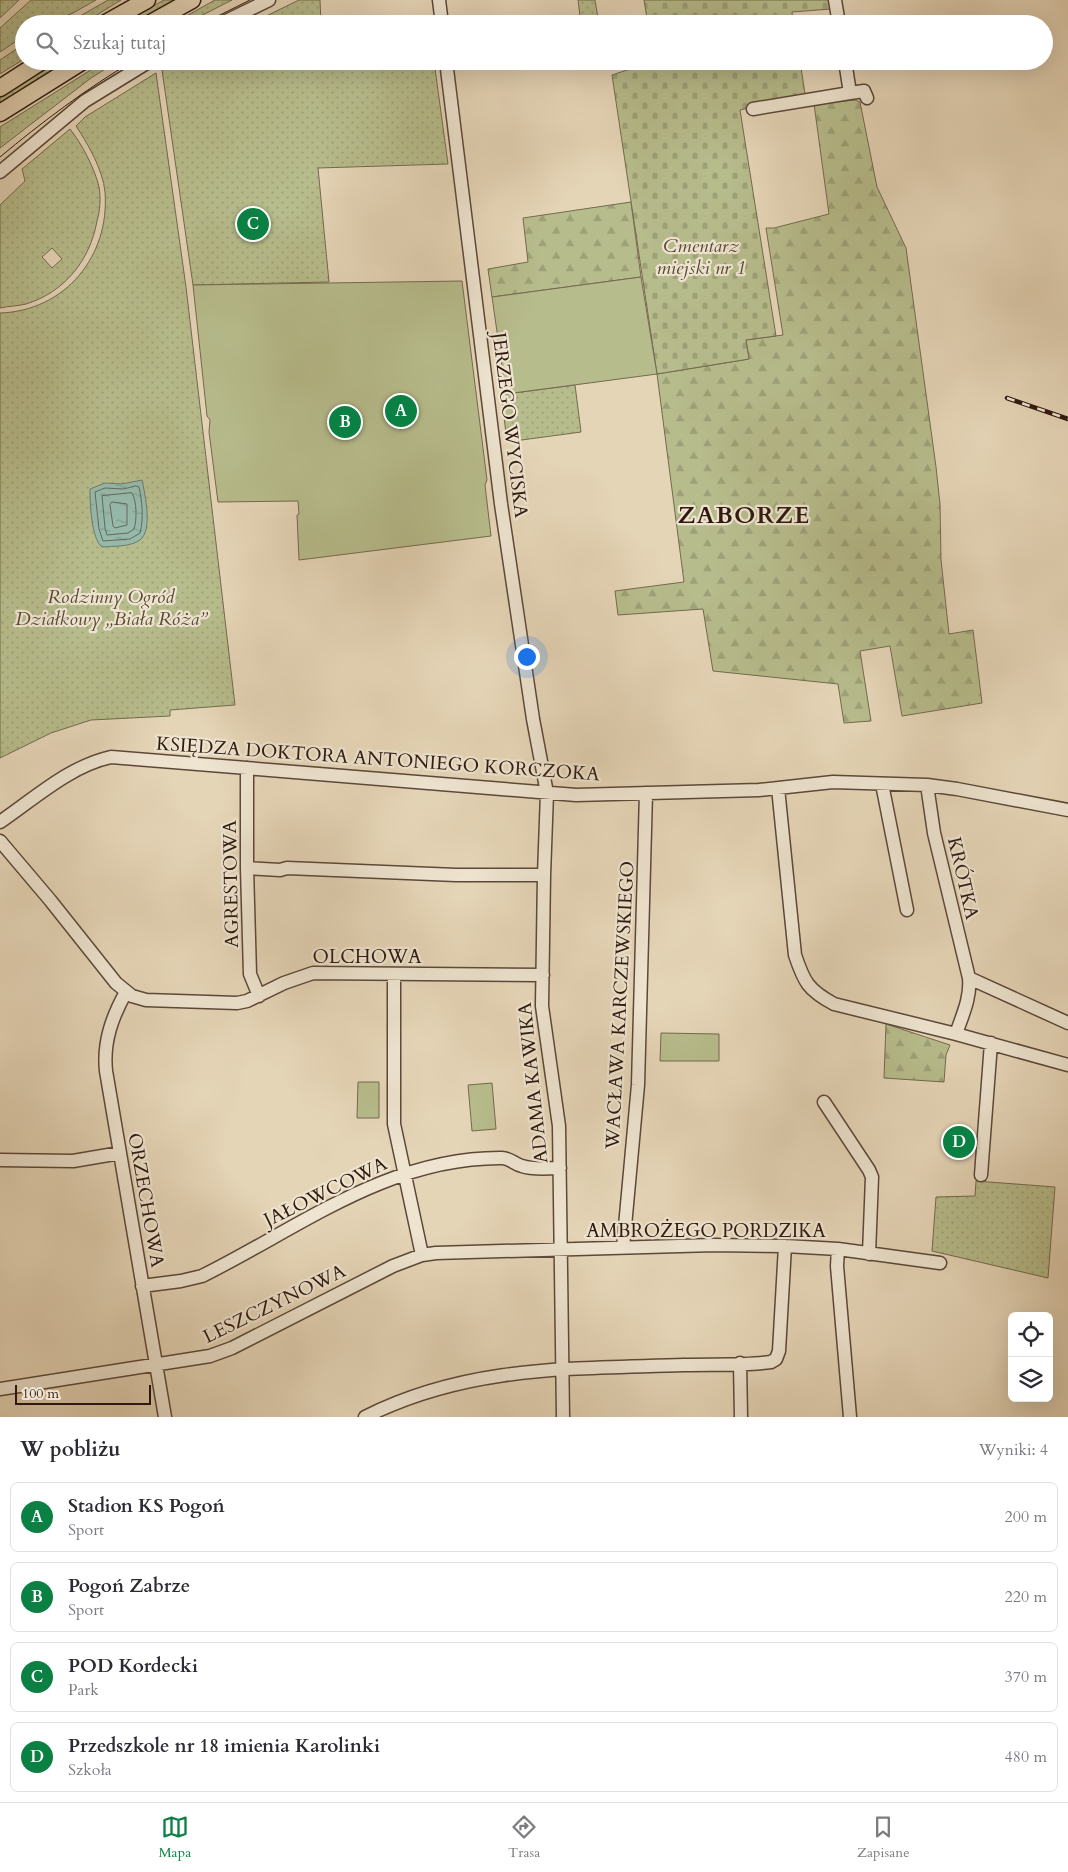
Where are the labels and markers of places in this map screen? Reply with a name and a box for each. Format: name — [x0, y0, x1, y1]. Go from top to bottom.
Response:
pin: C — [237, 205, 269, 243]
pin: A — [385, 392, 417, 430]
pin: B — [329, 403, 361, 441]
pin: D — [943, 1123, 975, 1161]

